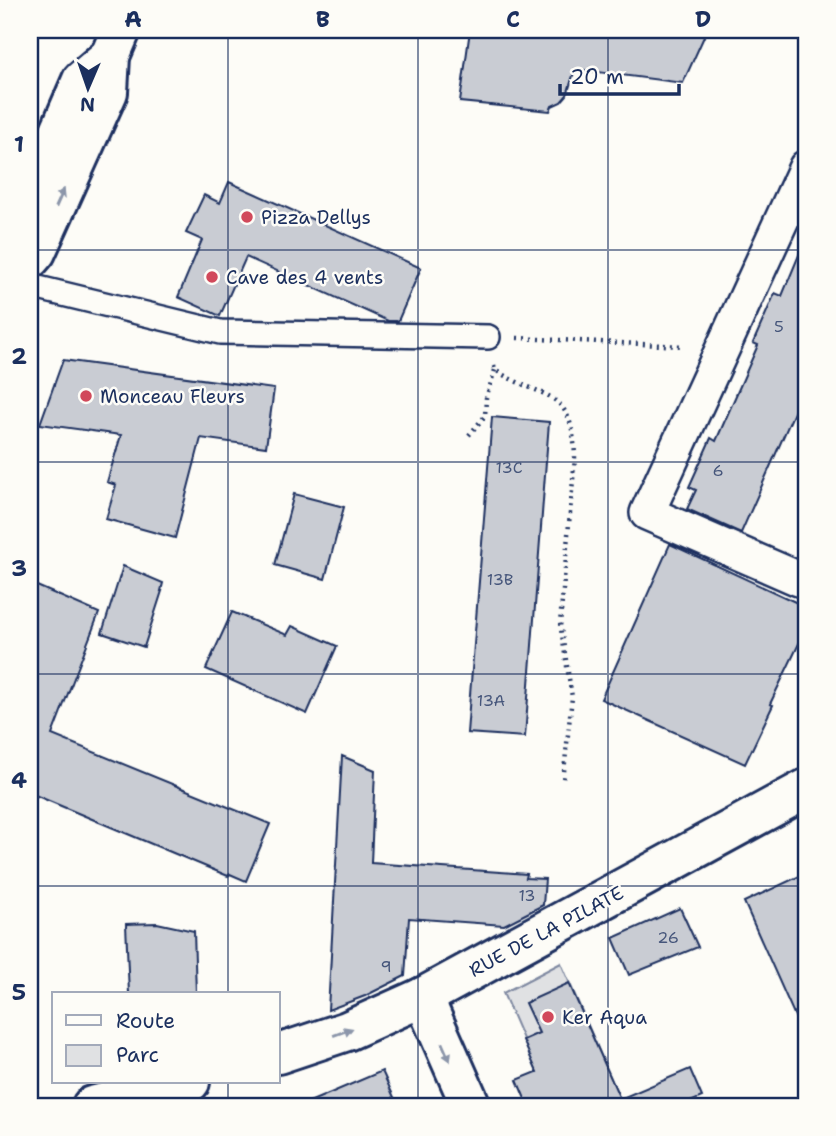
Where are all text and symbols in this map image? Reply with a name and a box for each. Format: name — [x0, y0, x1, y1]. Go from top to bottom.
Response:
text: A — [124, 4, 142, 34]
text: B — [316, 4, 330, 34]
text: C — [506, 4, 520, 34]
text: D — [695, 4, 711, 34]
north arrow — [52, 52, 122, 122]
scale bar — [560, 52, 678, 96]
text: 20 m — [570, 63, 624, 91]
text: N — [79, 92, 95, 117]
text: 1 — [14, 129, 24, 159]
one-way arrow — [54, 188, 66, 208]
place label: Pizza Dellys — [261, 205, 371, 230]
marker: Pizza Dellys — [239, 209, 255, 225]
place label: Cave des 4 vents — [226, 265, 383, 290]
marker: Cave des 4 vents — [204, 269, 220, 285]
house number: 5 — [774, 316, 784, 337]
text: 2 — [11, 341, 27, 371]
place label: Monceau Fleurs — [100, 384, 245, 409]
marker: Monceau Fleurs — [78, 388, 94, 404]
house number: 13C — [496, 457, 523, 478]
house number: 6 — [712, 460, 724, 481]
text: 3 — [11, 553, 27, 583]
house number: 13B — [487, 569, 513, 590]
house number: 13A — [477, 690, 505, 711]
text: 4 — [11, 765, 27, 795]
street label: RUE DE LA PILATE — [465, 880, 628, 983]
house number: 13 — [518, 885, 536, 906]
house number: 26 — [657, 927, 679, 948]
house number: 9 — [380, 956, 392, 977]
text: 5 — [12, 977, 26, 1007]
legend — [52, 992, 280, 1084]
place label: Ker Aqua — [562, 1005, 647, 1030]
text: Route — [116, 1007, 175, 1035]
marker: Ker Aqua — [540, 1009, 556, 1025]
one-way arrow — [332, 1026, 353, 1037]
text: Parc — [116, 1041, 159, 1069]
one-way arrow — [440, 1042, 452, 1062]

